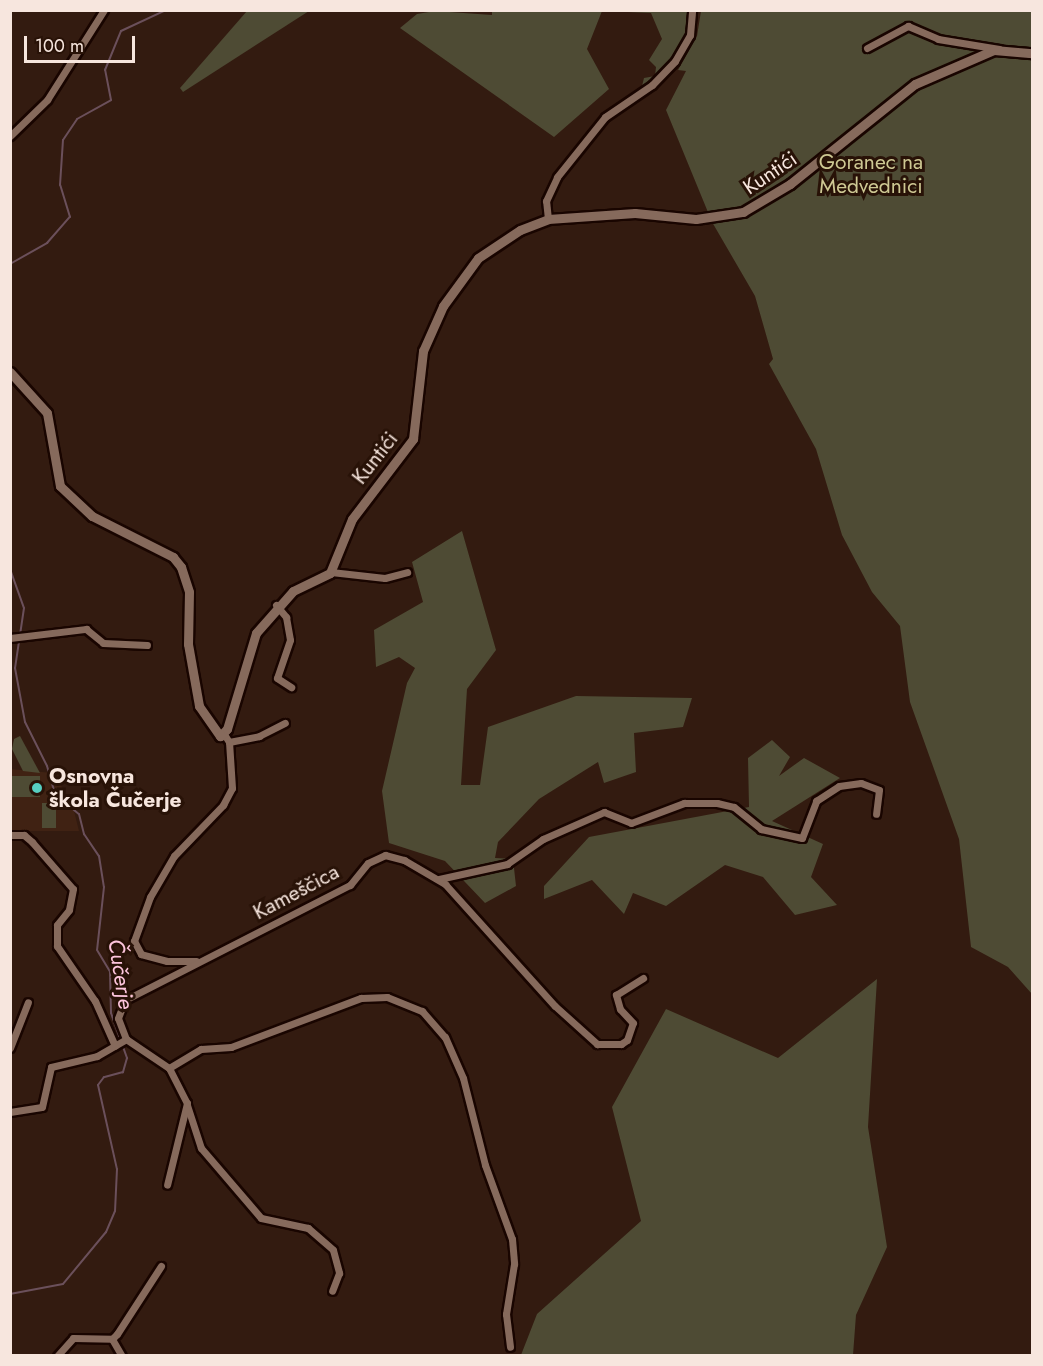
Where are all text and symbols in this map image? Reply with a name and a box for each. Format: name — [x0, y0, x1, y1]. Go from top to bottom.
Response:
scale bar — [27, 24, 138, 62]
text: 100 m — [35, 33, 84, 59]
street label: Kuntići — [738, 146, 802, 200]
park label: Goranec na Medvednici — [819, 149, 923, 199]
street label: Kuntići — [347, 427, 403, 489]
place label: Osnovna škola Čučerje — [49, 763, 182, 813]
marker: Osnovna škola Čučerje — [30, 781, 44, 795]
street label: Kameščica — [249, 859, 343, 925]
water label: Čučerje — [102, 937, 140, 1011]

